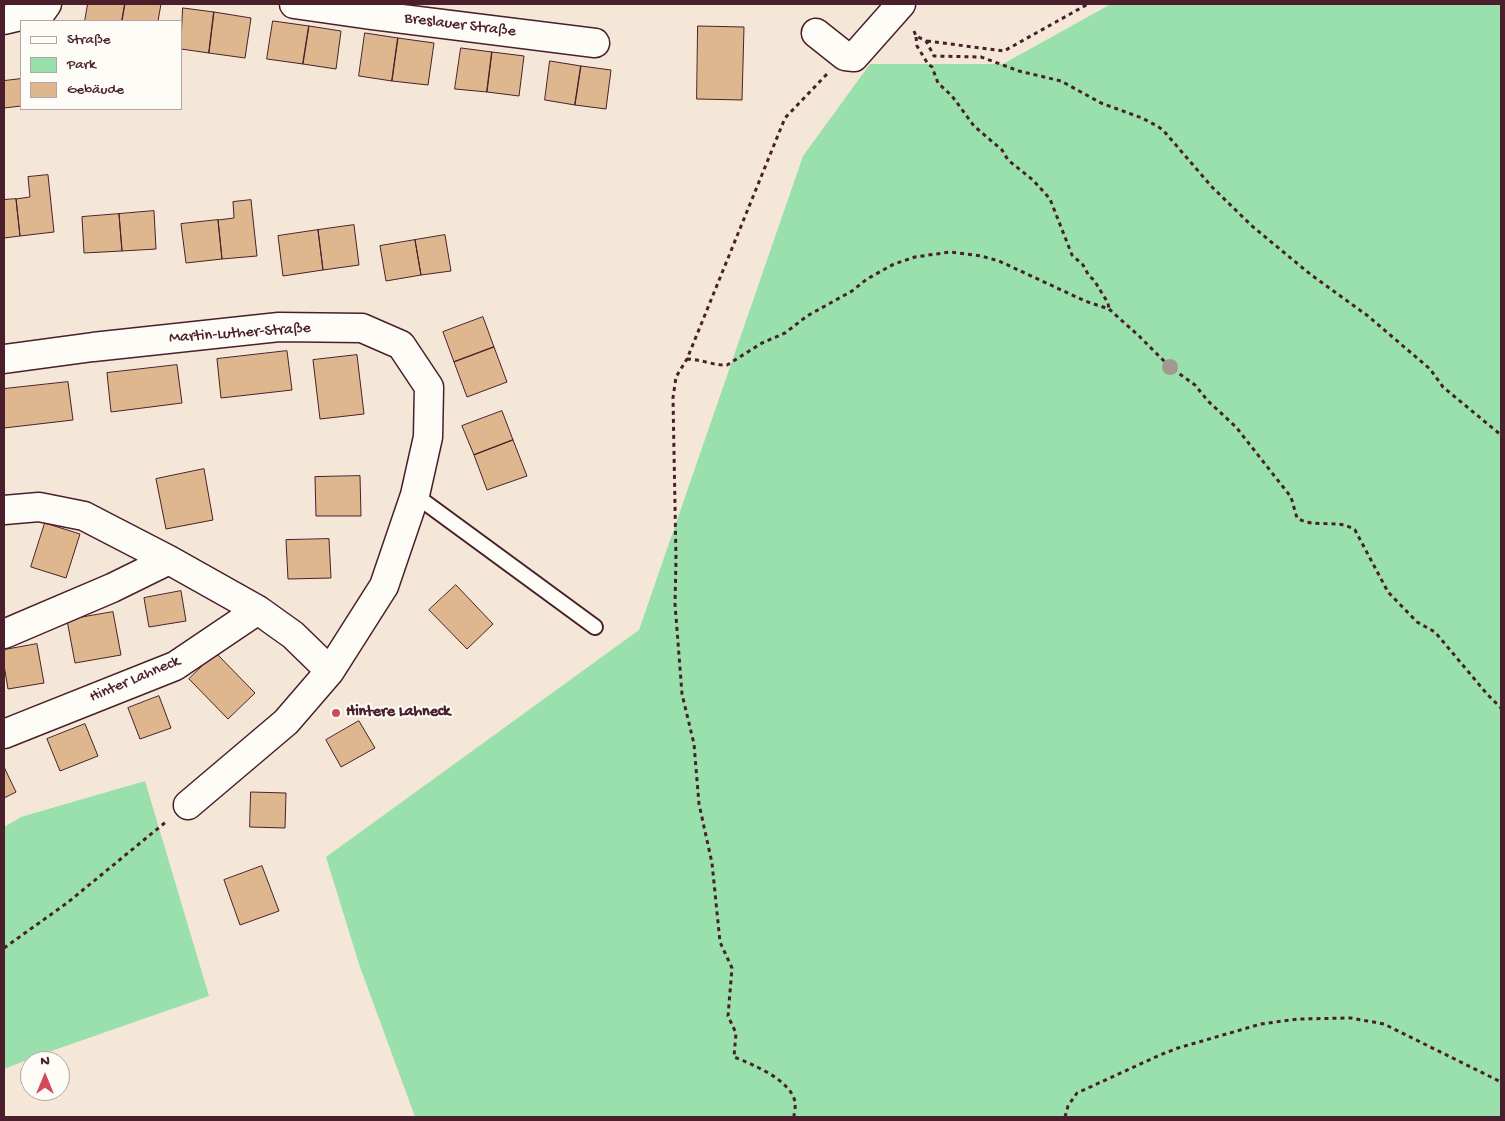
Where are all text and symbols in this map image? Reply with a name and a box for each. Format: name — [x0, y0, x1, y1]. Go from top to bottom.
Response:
street label: Breslauer Straße — [403, 10, 517, 42]
legend — [20, 20, 182, 110]
text: Straße — [67, 31, 111, 49]
text: Park — [67, 56, 96, 74]
text: Gebäude — [67, 81, 124, 99]
street label: Martin-Luther-Straße — [168, 319, 312, 349]
street label: Hinter Lahneck — [87, 652, 183, 708]
place label: Hintere Lahneck — [346, 703, 450, 723]
marker: Hintere Lahneck — [330, 707, 342, 719]
north arrow — [20, 1051, 70, 1101]
text: N — [40, 1053, 50, 1070]

